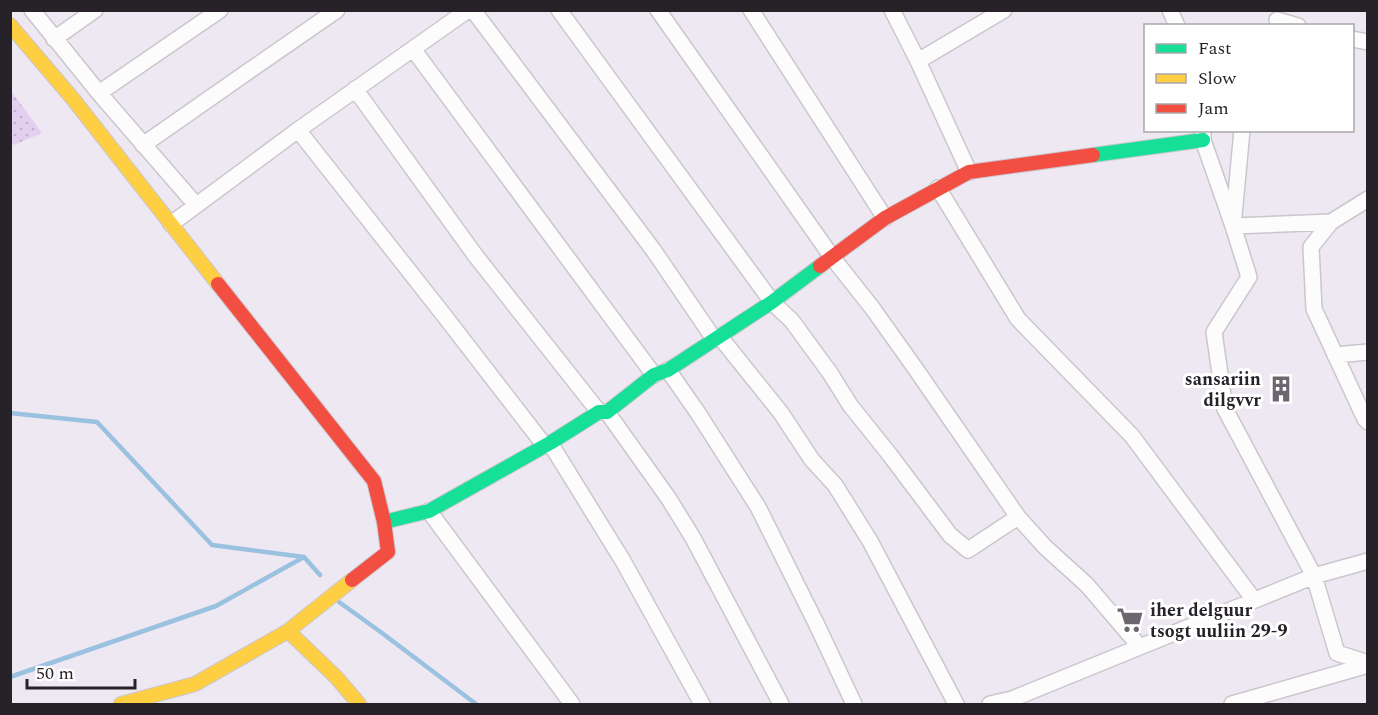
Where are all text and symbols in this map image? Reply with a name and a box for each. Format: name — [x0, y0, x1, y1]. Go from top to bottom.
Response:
legend — [1144, 24, 1354, 132]
text: Fast — [1198, 35, 1231, 62]
text: Slow — [1198, 65, 1237, 92]
text: Jam — [1198, 95, 1229, 122]
place label: sansariin dilgvvr — [1185, 366, 1261, 414]
building icon: sansariin dilgvvr — [1266, 374, 1296, 404]
place label: iher delguur tsogt uuliin 29-9 — [1150, 597, 1288, 645]
supermarket icon: iher delguur tsogt uuliin 29-9 — [1115, 605, 1145, 635]
scale bar — [27, 652, 135, 690]
text: 50 m — [36, 660, 74, 687]

